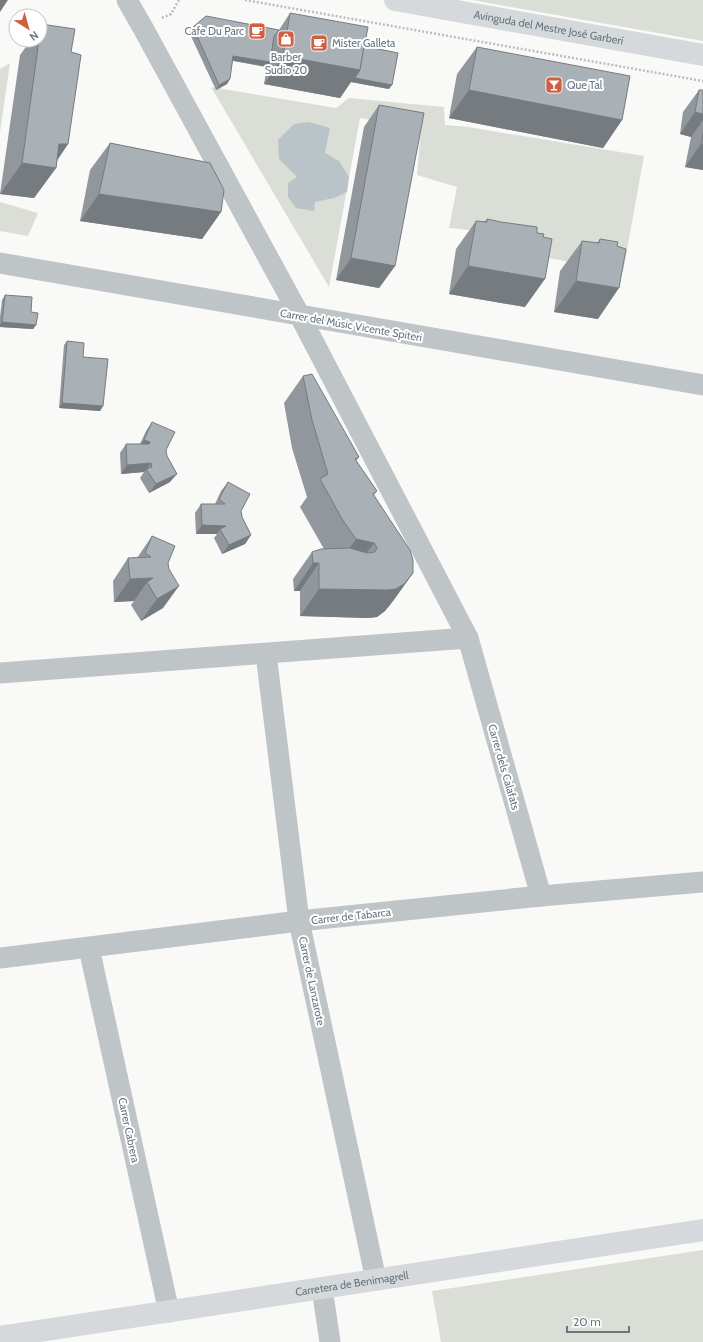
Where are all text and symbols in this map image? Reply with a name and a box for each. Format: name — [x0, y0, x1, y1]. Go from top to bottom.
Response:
street label: Avinguda del Mestre José Garberí — [473, 7, 625, 48]
north arrow — [8, 8, 48, 48]
cafe icon: Cafe Du Parc — [247, 21, 267, 41]
place label: Cafe Du Parc — [184, 24, 244, 38]
text: N — [27, 28, 41, 44]
shop icon: Barber Sudio 20 — [276, 29, 296, 49]
cafe icon: Mister Galleta — [309, 33, 329, 53]
place label: Mister Galleta — [332, 36, 396, 50]
place label: Barber Sudio 20 — [265, 50, 308, 77]
bar icon: Que Tal — [544, 75, 564, 95]
place label: Que Tal — [567, 78, 603, 92]
street label: Carrer del Músic Vicente Spiteri — [279, 306, 423, 344]
street label: Carrer dels Calafats — [485, 722, 523, 812]
street label: Carrer de Tabarca — [310, 905, 392, 927]
street label: Carrer de Lanzarote — [296, 935, 328, 1027]
street label: Carrer Cabrera — [115, 1096, 143, 1165]
street label: Carretera de Benimagrell — [294, 1268, 410, 1299]
scale bar — [567, 1308, 629, 1334]
text: 20 m — [573, 1314, 601, 1329]

